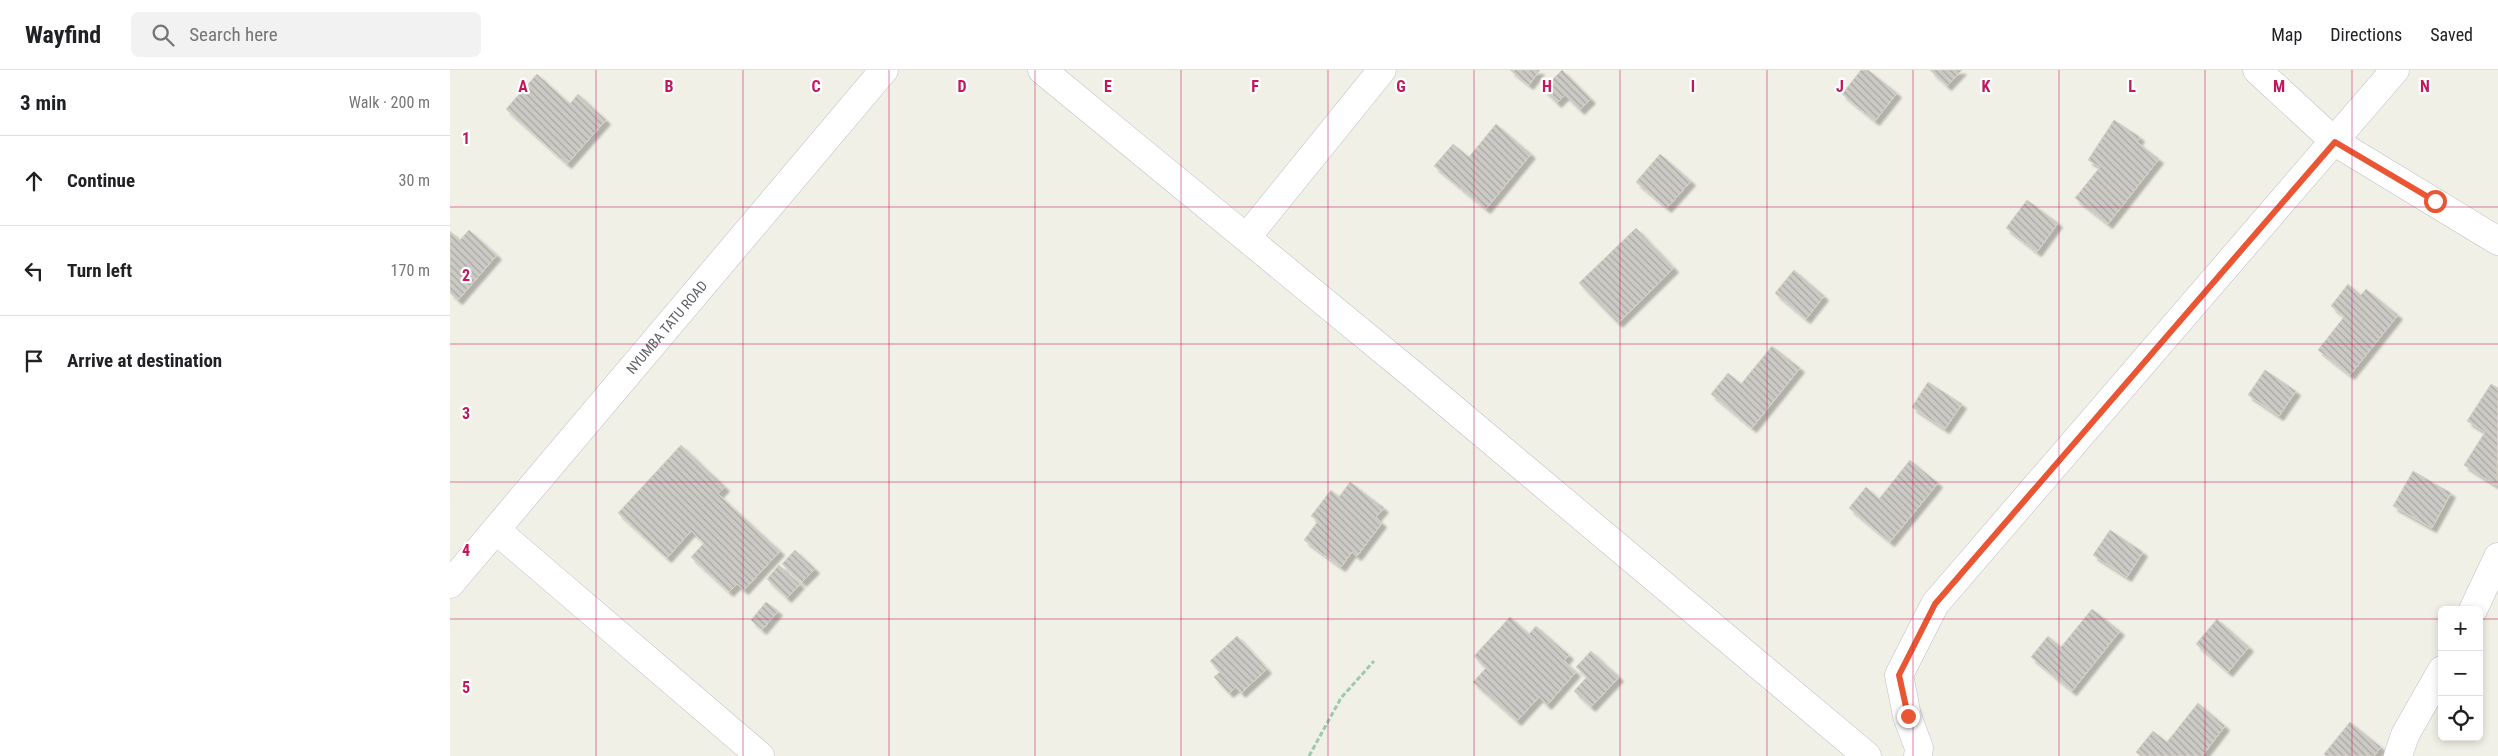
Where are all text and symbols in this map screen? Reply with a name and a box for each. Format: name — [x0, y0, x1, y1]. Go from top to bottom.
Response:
search box — [131, 12, 481, 57]
text: Wayfind — [25, 21, 101, 49]
icon: search — [149, 21, 177, 49]
text: Search here — [189, 23, 278, 46]
text: Map — [2271, 24, 2302, 45]
text: Directions — [2330, 24, 2402, 45]
text: Saved — [2430, 24, 2473, 45]
text: A — [518, 77, 528, 96]
text: B — [665, 77, 674, 96]
text: C — [811, 77, 821, 96]
text: D — [957, 77, 967, 96]
text: E — [1104, 77, 1112, 96]
text: F — [1251, 77, 1259, 96]
text: G — [1396, 77, 1406, 96]
text: H — [1542, 77, 1552, 96]
text: I — [1691, 77, 1695, 96]
text: J — [1836, 77, 1844, 96]
text: K — [1982, 77, 1991, 96]
text: L — [2128, 77, 2136, 96]
text: M — [2273, 77, 2285, 96]
text: N — [2420, 77, 2430, 96]
text: 3 min — [20, 91, 67, 115]
text: Walk · 200 m — [349, 93, 430, 112]
text: 1 — [462, 129, 470, 148]
icon: ahead — [20, 167, 48, 195]
text: Continue — [67, 169, 135, 192]
text: 30 m — [398, 171, 430, 190]
route start — [2424, 190, 2447, 213]
icon: left — [20, 257, 48, 285]
text: Turn left — [67, 259, 132, 282]
text: 170 m — [391, 261, 430, 280]
text: 2 — [462, 266, 470, 285]
street label: NYUMBA TATU ROAD — [623, 278, 710, 377]
icon: arrive — [20, 347, 48, 375]
text: Arrive at destination — [67, 349, 222, 372]
text: 3 — [462, 404, 470, 423]
text: 4 — [462, 541, 470, 560]
map controls — [2438, 606, 2483, 741]
button: + — [2438, 606, 2483, 651]
button: − — [2438, 651, 2483, 696]
text: 5 — [462, 678, 470, 697]
button: locate — [2438, 696, 2483, 741]
route end — [1897, 705, 1920, 728]

